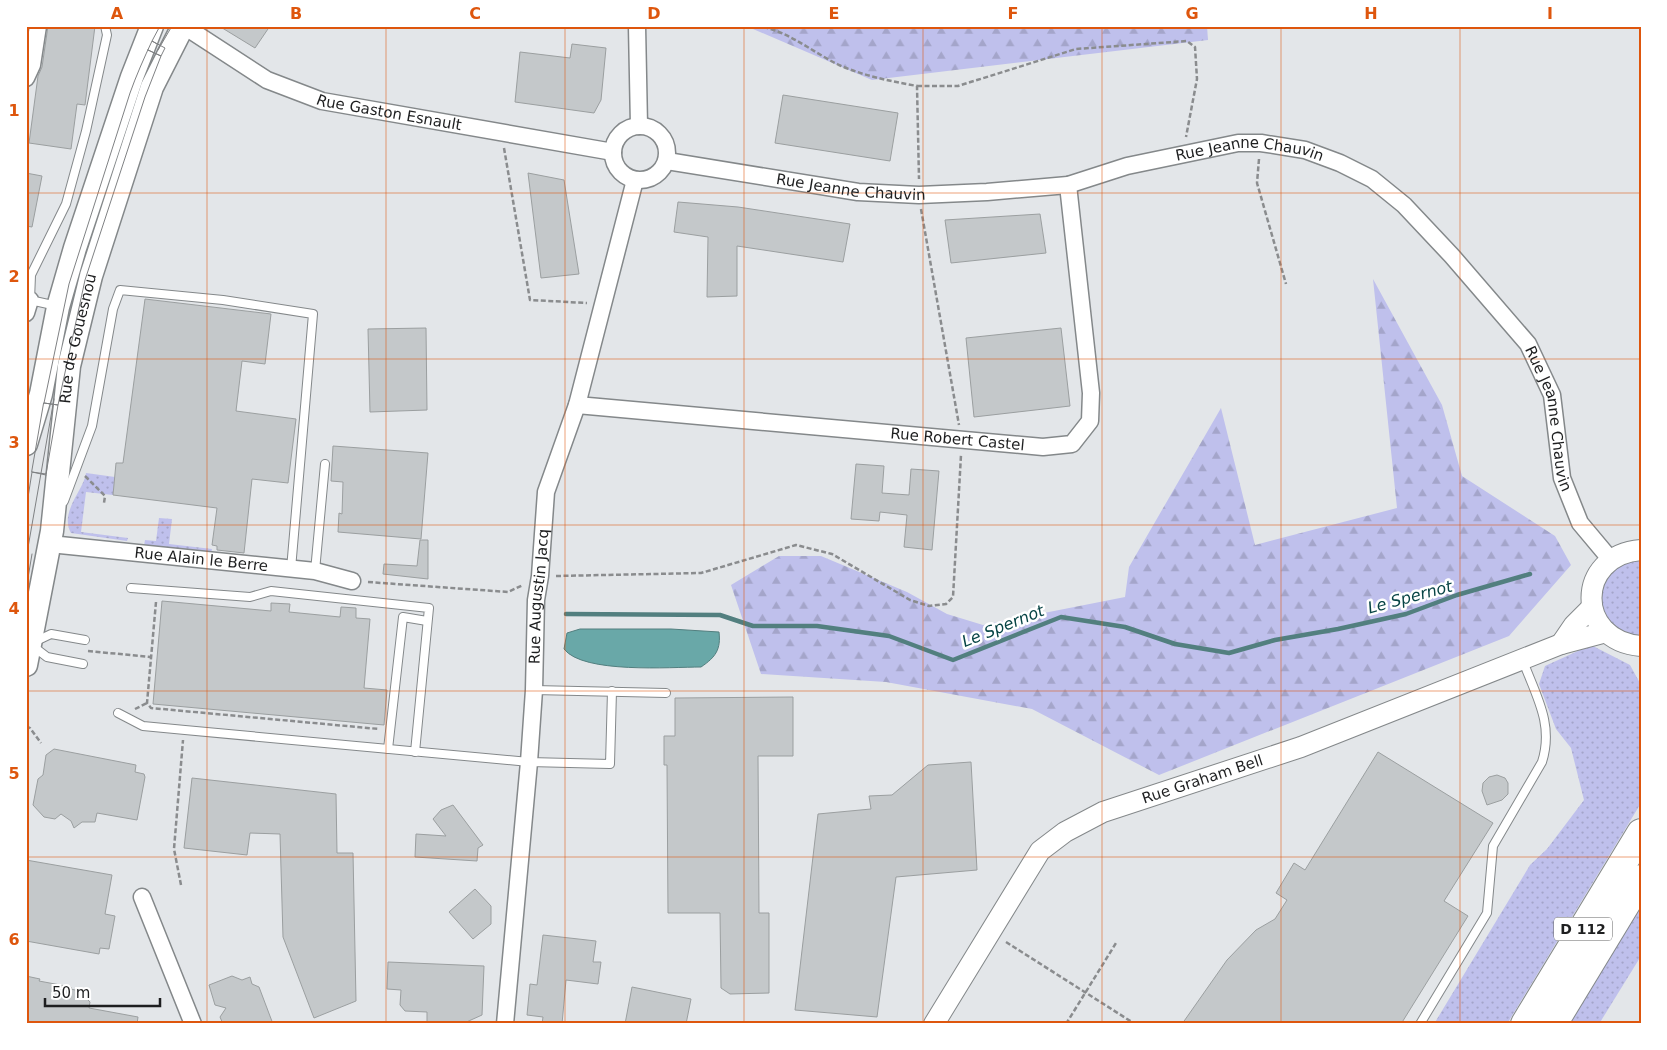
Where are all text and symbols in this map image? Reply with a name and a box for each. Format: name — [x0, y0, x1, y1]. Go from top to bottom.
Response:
text: A — [111, 4, 124, 23]
text: B — [290, 4, 302, 23]
text: C — [469, 4, 481, 23]
text: D — [647, 4, 661, 23]
text: E — [829, 4, 839, 23]
text: F — [1008, 4, 1018, 23]
text: G — [1185, 4, 1199, 23]
text: H — [1364, 4, 1378, 23]
text: I — [1547, 4, 1553, 23]
street label: Rue Gaston Esnault — [314, 91, 463, 134]
text: 1 — [8, 101, 20, 120]
street label: Rue Jeanne Chauvin — [1174, 134, 1326, 165]
street label: Rue Jeanne Chauvin — [775, 170, 926, 204]
text: 2 — [8, 267, 20, 286]
street label: Rue de Gouesnou — [56, 272, 100, 404]
street label: Rue Jeanne Chauvin — [1521, 343, 1575, 494]
street label: Rue Robert Castel — [890, 424, 1025, 454]
text: 3 — [8, 433, 20, 452]
street label: Rue Augustin Jacq — [526, 528, 552, 664]
street label: Rue Alain le Berre — [134, 544, 269, 575]
water label: Le Spernot — [1366, 576, 1455, 617]
text: 4 — [8, 599, 20, 618]
water label: Le Spernot — [959, 601, 1047, 651]
street label: Rue Graham Bell — [1140, 751, 1265, 808]
text: 5 — [8, 764, 20, 783]
road number: D 112 — [1554, 918, 1612, 941]
text: 6 — [8, 930, 20, 949]
scale bar — [45, 975, 160, 1007]
text: 50 m — [52, 984, 90, 1002]

